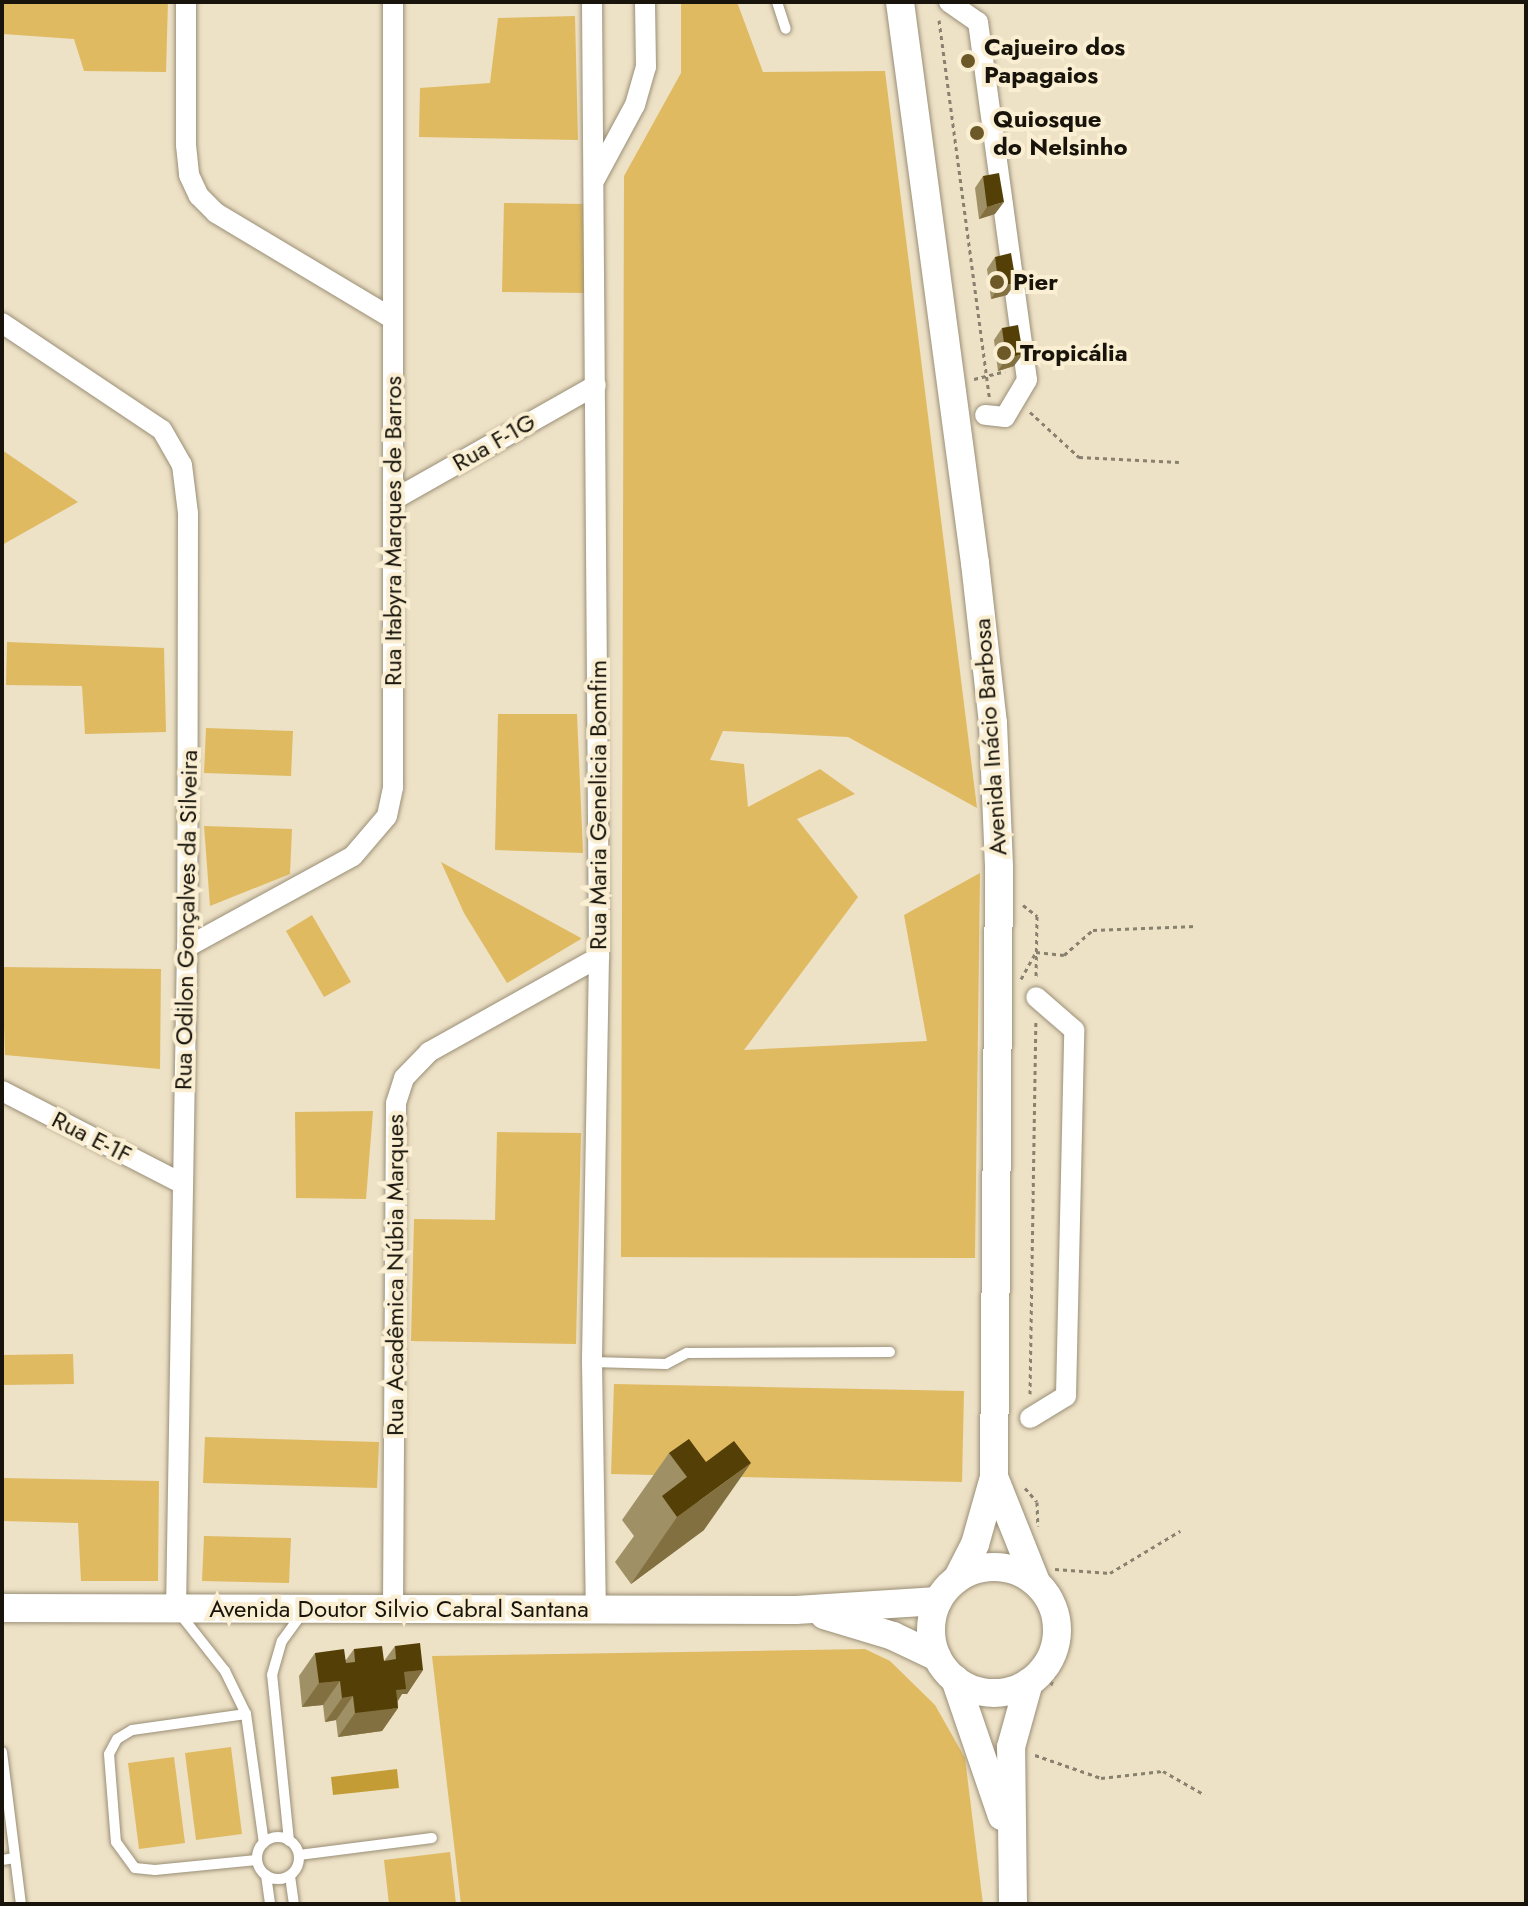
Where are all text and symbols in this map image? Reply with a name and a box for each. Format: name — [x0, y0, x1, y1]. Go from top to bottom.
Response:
place label: Cajueiro dos Papagaios — [984, 33, 1125, 89]
marker: Cajueiro dos Papagaios — [959, 52, 977, 70]
place label: Quiosque do Nelsinho — [993, 105, 1128, 161]
marker: Quiosque do Nelsinho — [968, 124, 986, 142]
place label: Pier — [1013, 268, 1058, 296]
marker: Pier — [988, 273, 1006, 291]
place label: Tropicália — [1020, 339, 1128, 367]
marker: Tropicália — [995, 344, 1013, 362]
street label: Rua Itabyra Marques de Barros — [379, 376, 407, 686]
street label: Rua F-1G — [447, 407, 541, 477]
street label: Avenida Inácio Barbosa — [967, 617, 1013, 857]
street label: Rua Maria Genelicia Bomfim — [584, 660, 612, 950]
street label: Rua Odilon Gonçalves da Silveira — [169, 750, 203, 1090]
street label: Rua E-1F — [47, 1105, 137, 1169]
street label: Rua Acadêmica Núbia Marques — [381, 1114, 409, 1436]
street label: Avenida Doutor Silvio Cabral Santana — [209, 1595, 589, 1623]

